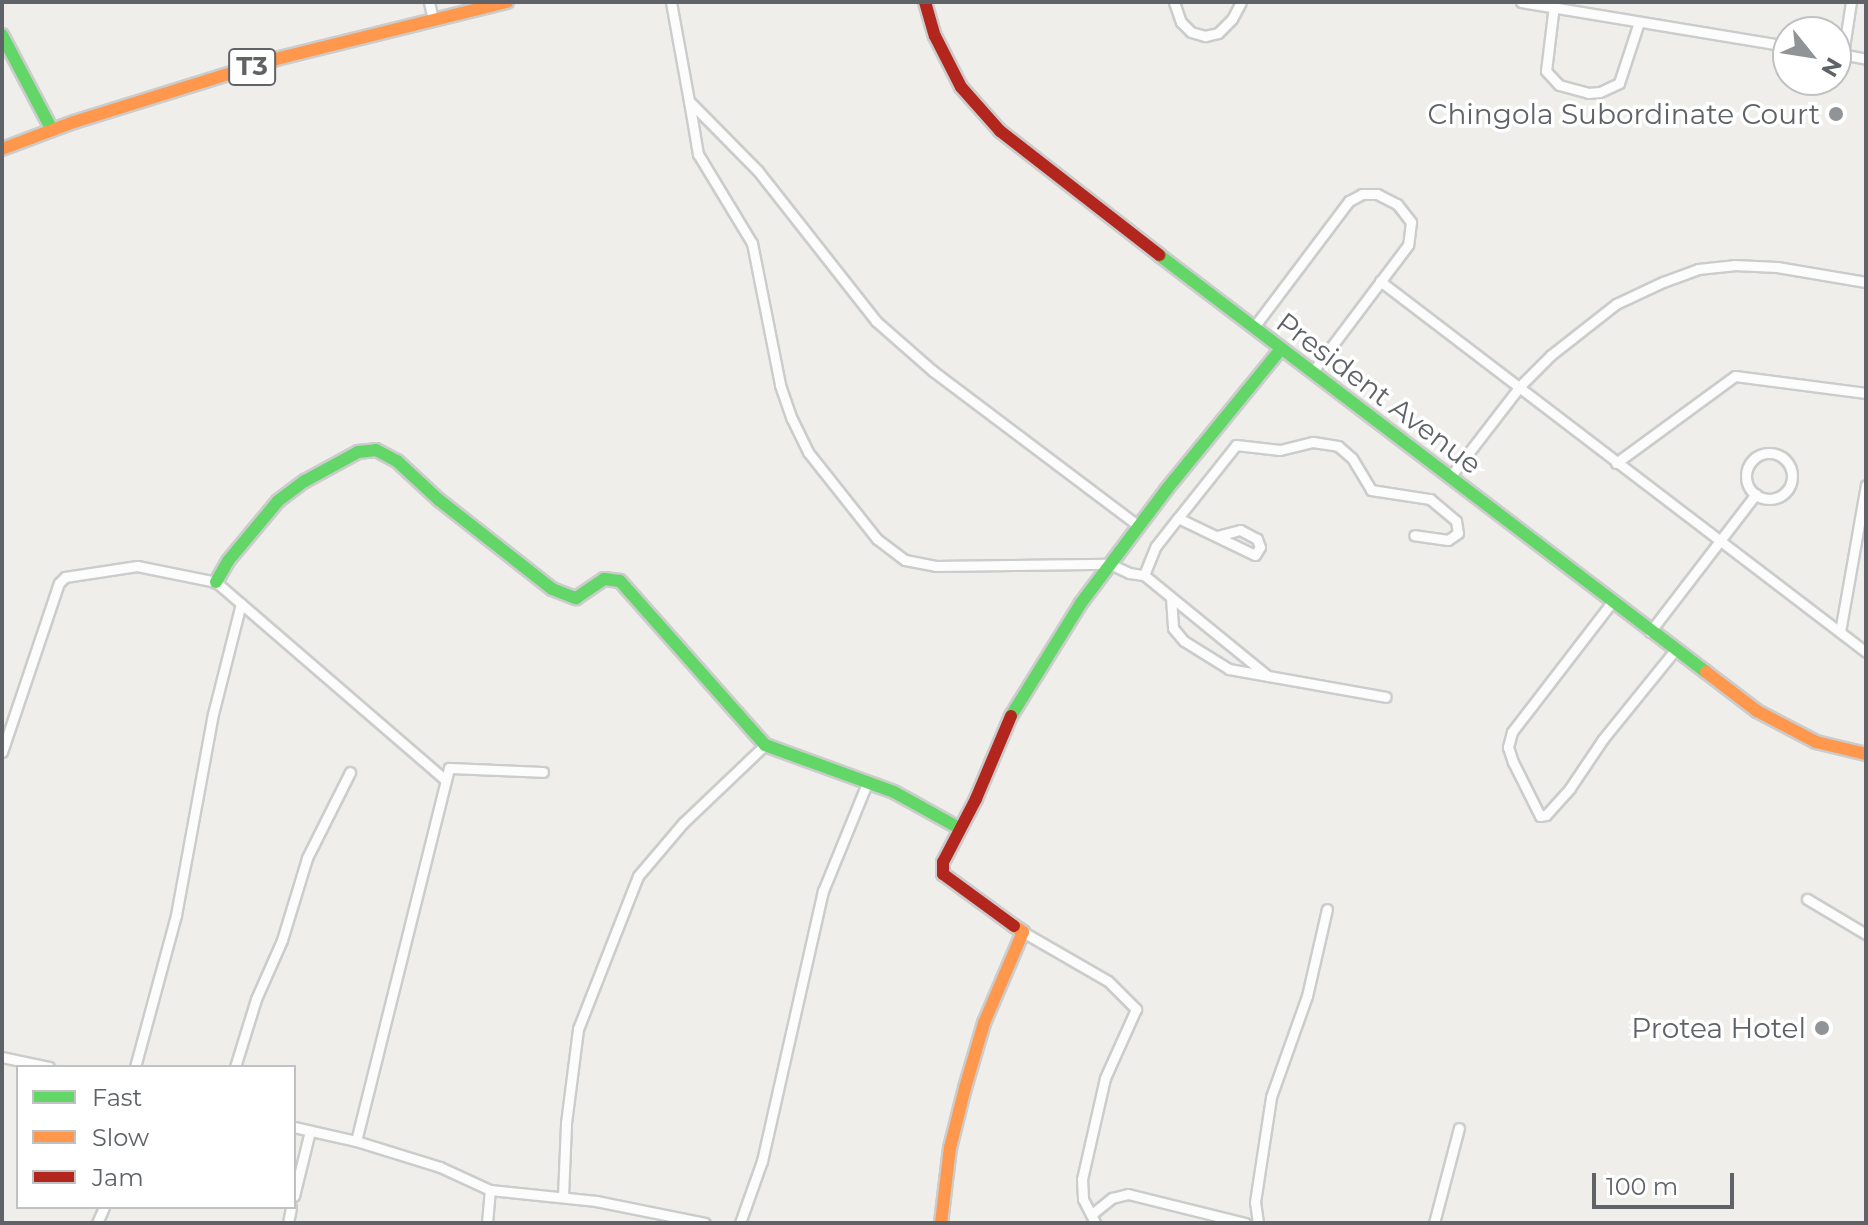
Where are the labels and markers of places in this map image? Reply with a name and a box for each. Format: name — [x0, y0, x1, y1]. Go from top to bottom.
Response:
place label: Chingola Subordinate Court — [1428, 97, 1820, 131]
marker: Chingola Subordinate Court — [1827, 105, 1845, 123]
place label: Protea Hotel — [1631, 1011, 1806, 1045]
marker: Protea Hotel — [1813, 1019, 1831, 1037]

